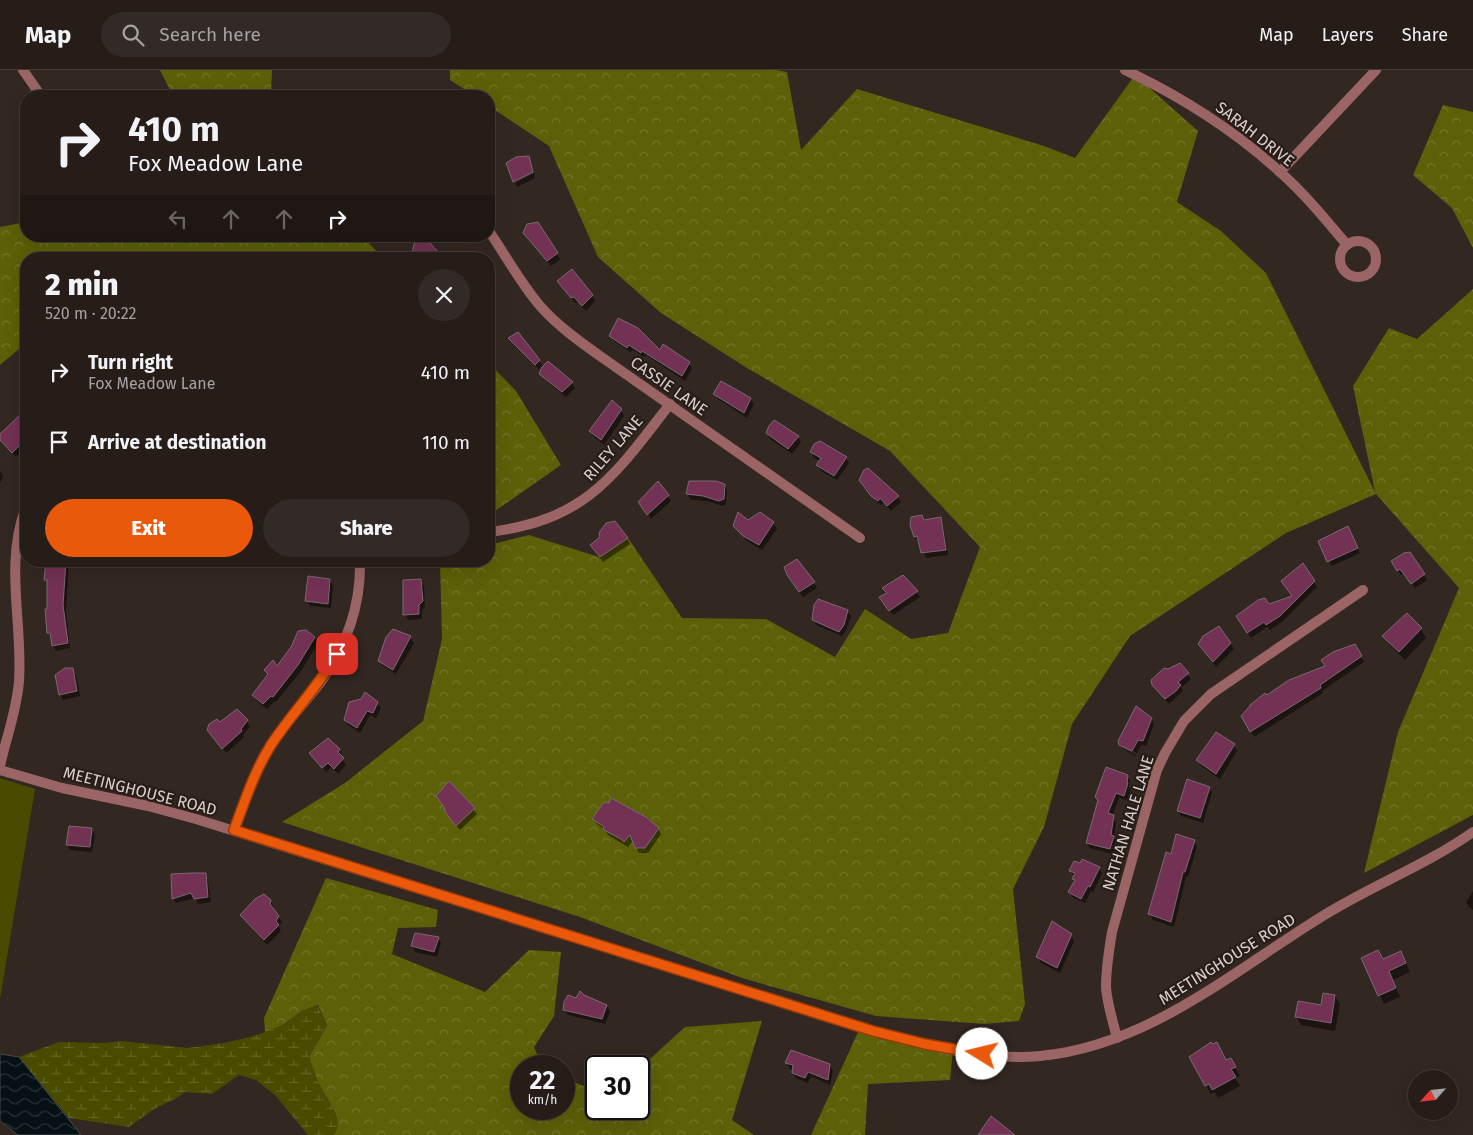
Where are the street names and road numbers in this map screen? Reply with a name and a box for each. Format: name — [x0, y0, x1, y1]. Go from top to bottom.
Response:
street label: SARAH DRIVE — [1212, 98, 1298, 170]
street label: CASSIE LANE — [627, 353, 711, 419]
street label: RILEY LANE — [579, 411, 647, 485]
street label: NATHAN HALE LANE — [1098, 753, 1158, 893]
street label: MEETINGHOUSE ROAD — [61, 763, 219, 819]
street label: MEETINGHOUSE ROAD — [1155, 909, 1299, 1009]

